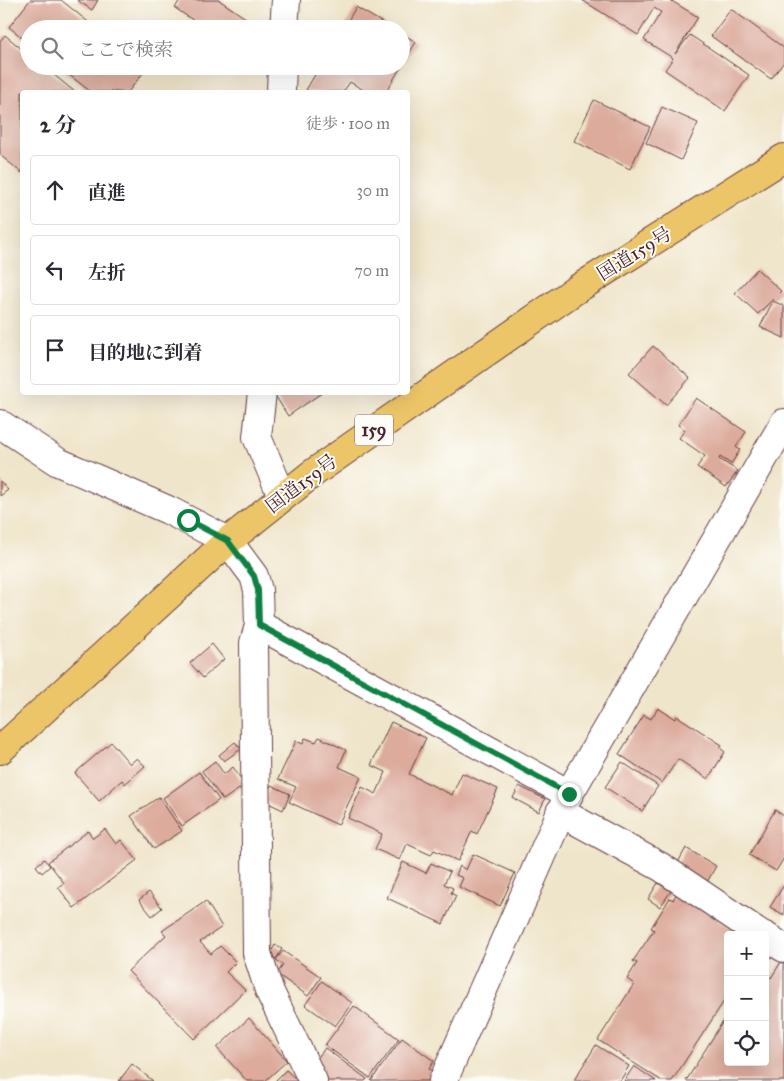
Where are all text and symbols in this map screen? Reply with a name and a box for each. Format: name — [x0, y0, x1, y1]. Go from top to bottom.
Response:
search box — [20, 20, 410, 75]
icon: search — [38, 34, 66, 62]
text: ここで検索 — [78, 38, 173, 61]
text: 2 分 — [40, 112, 76, 138]
text: 徒歩 · 100 m — [306, 114, 390, 133]
icon: ahead — [41, 176, 69, 204]
text: 直進 — [88, 181, 126, 204]
text: 30 m — [356, 181, 389, 200]
street label: 国道159号 — [593, 222, 676, 285]
icon: left — [41, 256, 69, 284]
text: 左折 — [88, 261, 126, 284]
text: 70 m — [354, 261, 389, 280]
icon: arrive — [41, 336, 69, 364]
text: 目的地に到着 — [88, 341, 202, 364]
road number: 159 — [355, 414, 393, 446]
street label: 国道159号 — [261, 449, 342, 518]
route start — [177, 509, 200, 532]
route end — [558, 783, 581, 806]
map controls — [724, 931, 769, 1066]
button: + — [724, 931, 769, 976]
button: − — [724, 976, 769, 1021]
button: locate — [724, 1021, 769, 1066]

